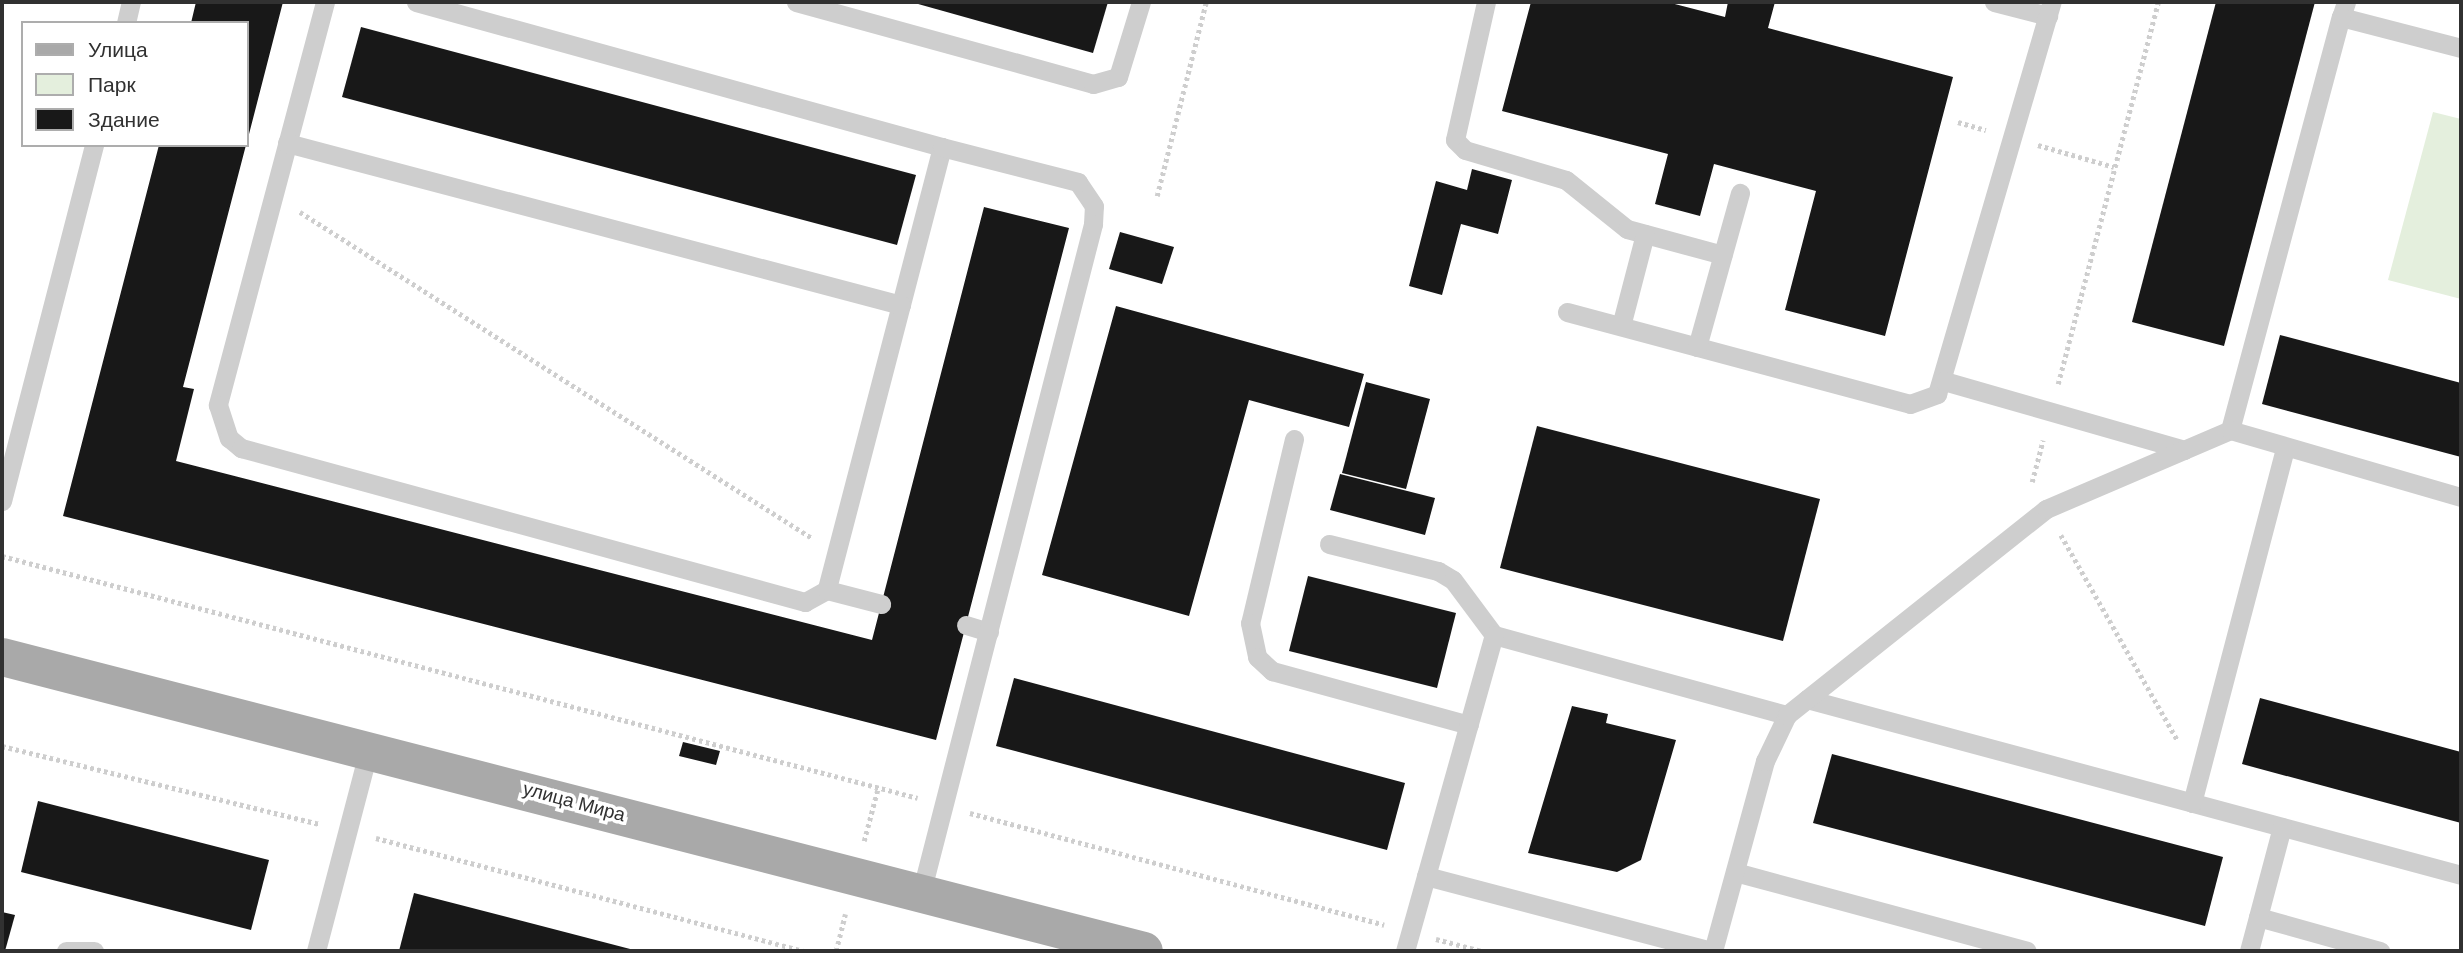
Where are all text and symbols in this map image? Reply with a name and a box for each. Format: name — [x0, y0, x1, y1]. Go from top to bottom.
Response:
legend — [21, 21, 248, 147]
text: Улица — [88, 38, 148, 61]
text: Парк — [88, 73, 136, 96]
text: Здание — [88, 108, 160, 131]
street label: улица Мира — [520, 777, 628, 827]

